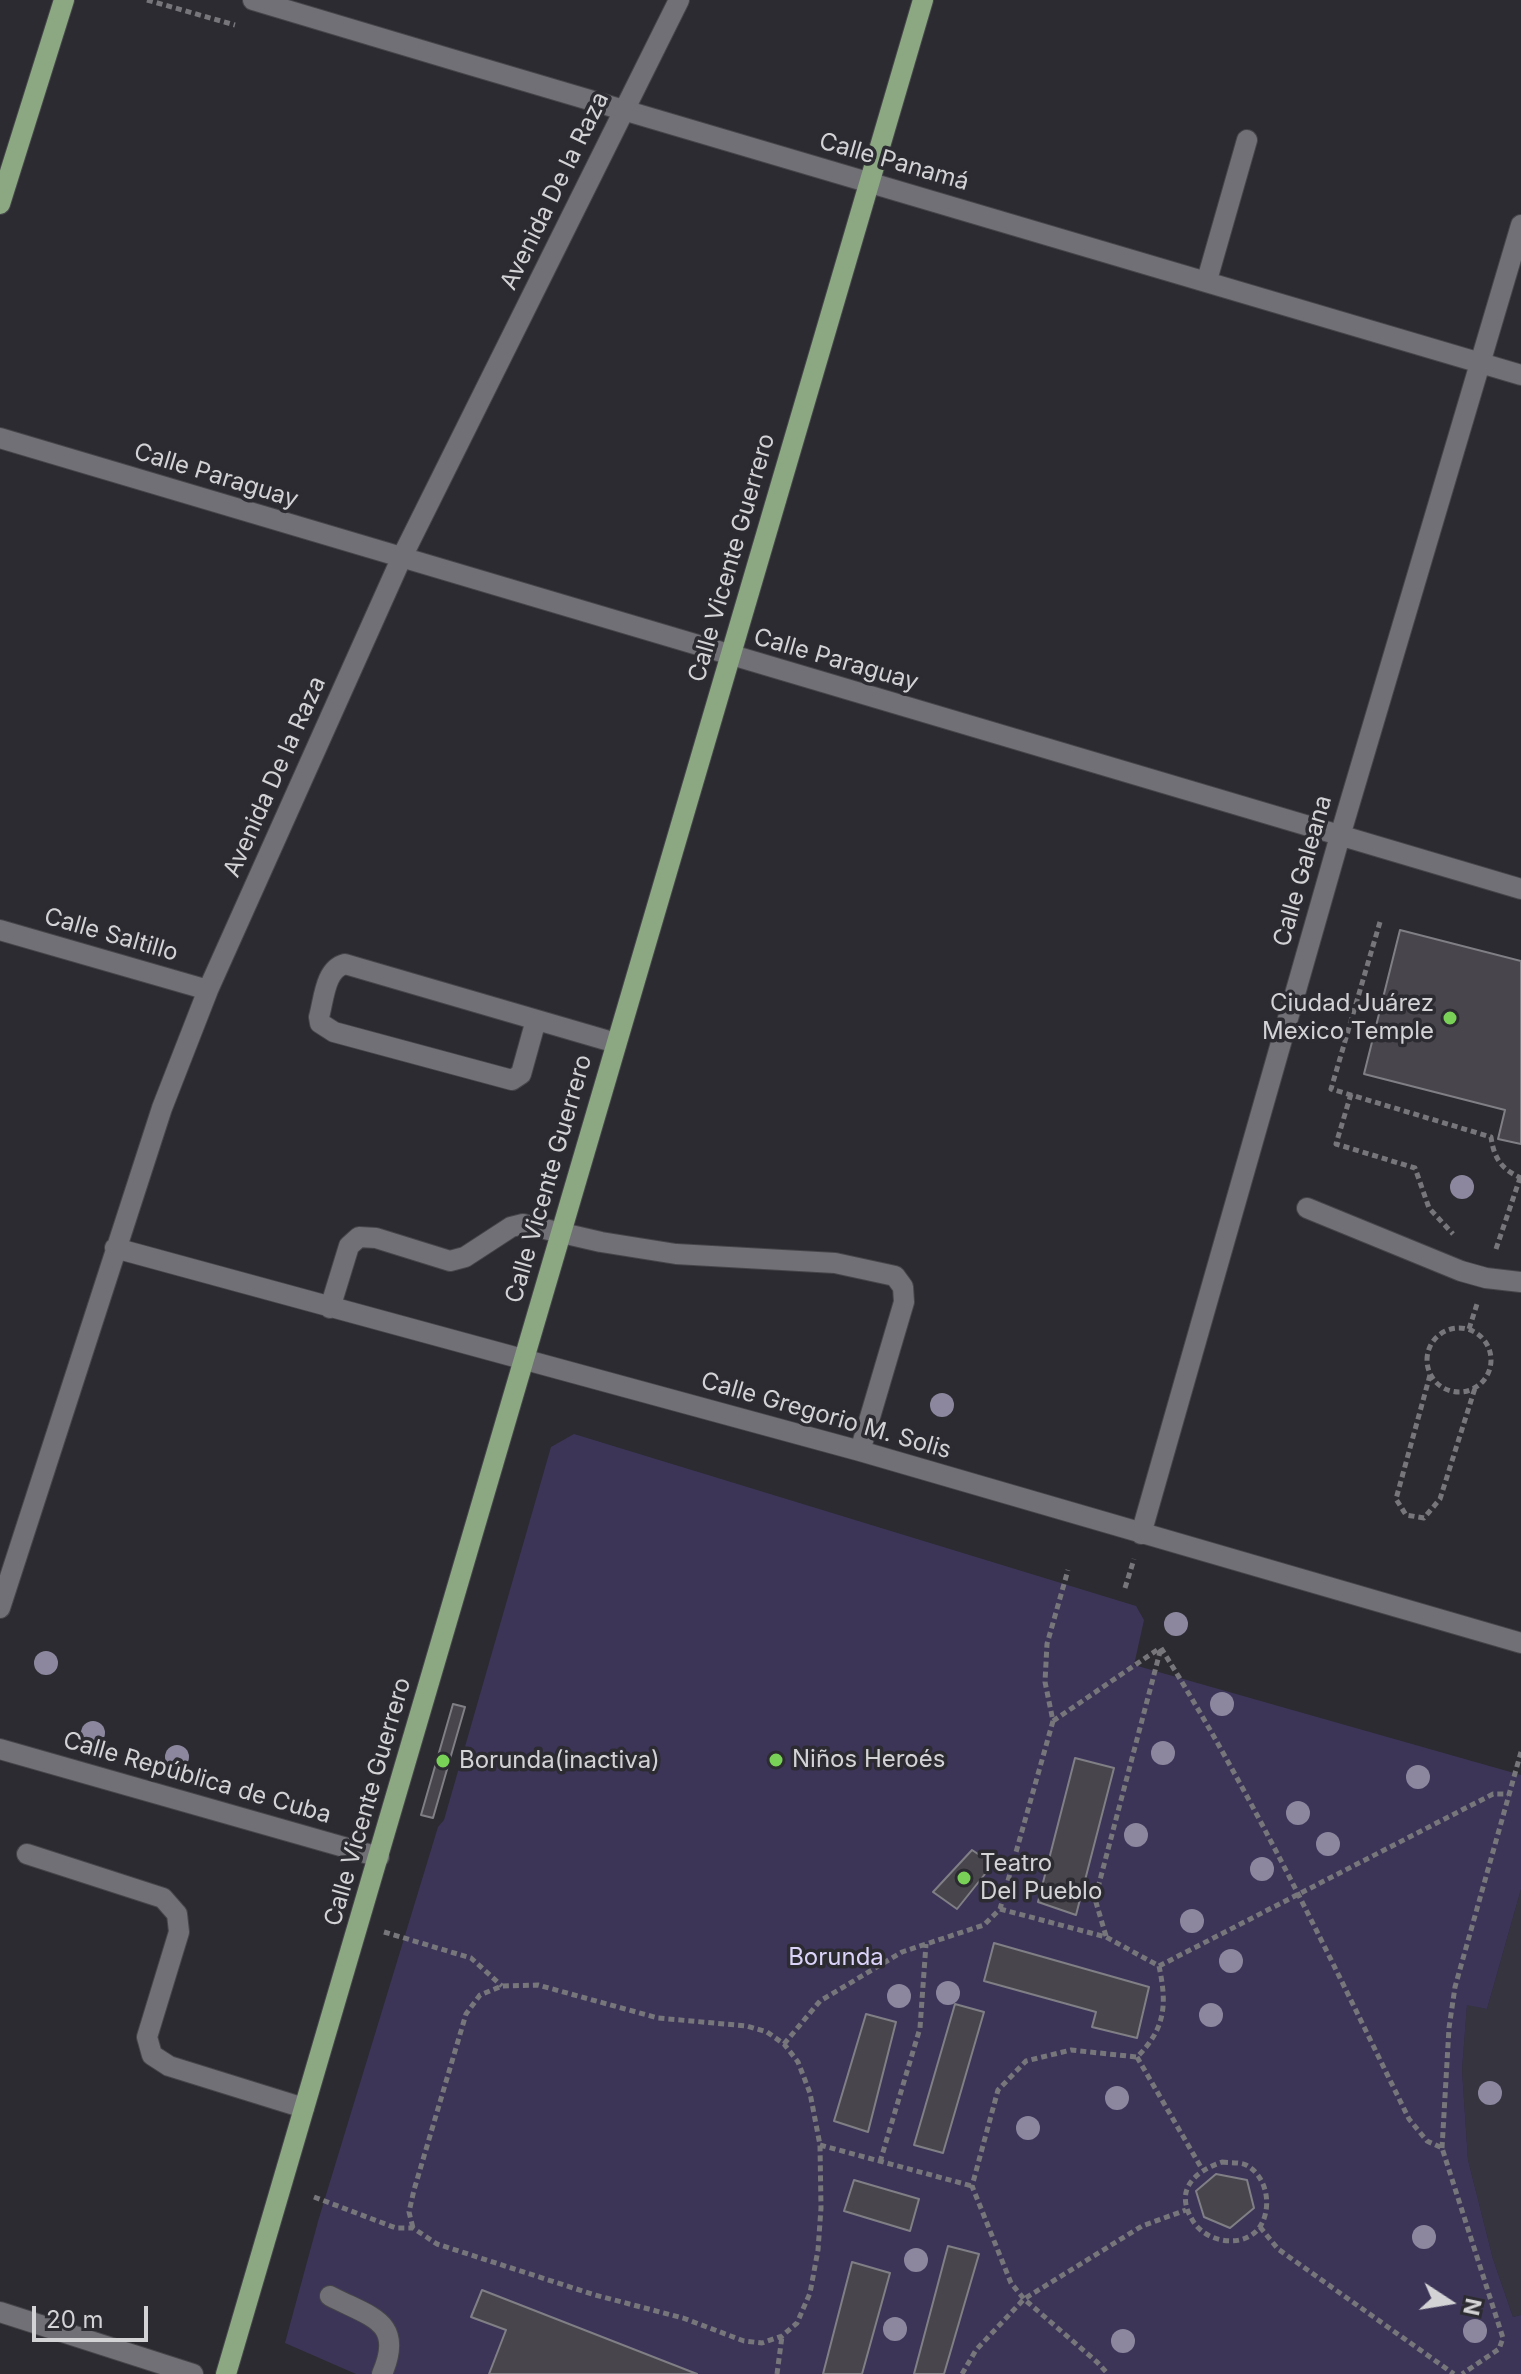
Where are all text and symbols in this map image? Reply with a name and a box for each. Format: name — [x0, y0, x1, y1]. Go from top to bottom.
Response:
street label: Avenida De la Raza — [495, 87, 615, 295]
street label: Calle Panamá — [816, 127, 972, 197]
street label: Calle Vicente Guerrero — [683, 430, 781, 686]
street label: Calle Paraguay — [130, 437, 302, 515]
street label: Calle Paraguay — [750, 623, 922, 697]
street label: Avenida De la Raza — [218, 672, 332, 882]
street label: Calle Galeana — [1268, 792, 1338, 950]
street label: Calle Saltillo — [41, 902, 181, 968]
place label: Ciudad Juárez Mexico Temple — [1262, 990, 1434, 1046]
marker: Ciudad Juárez Mexico Temple — [1441, 1009, 1459, 1027]
street label: Calle Vicente Guerrero — [500, 1051, 598, 1307]
street label: Calle Gregorio M. Solis — [698, 1366, 954, 1466]
street label: Calle Vicente Guerrero — [319, 1674, 417, 1930]
street label: Calle República de Cuba — [60, 1726, 334, 1830]
place label: Niños Heroés — [792, 1746, 945, 1774]
place label: Borunda(inactiva) — [459, 1747, 660, 1775]
marker: Niños Heroés — [767, 1751, 785, 1769]
marker: Borunda(inactiva) — [434, 1752, 452, 1770]
place label: Teatro Del Pueblo — [980, 1850, 1102, 1906]
marker: Teatro Del Pueblo — [955, 1869, 973, 1887]
park label: Borunda — [788, 1944, 884, 1972]
north arrow — [1409, 2262, 1489, 2342]
scale bar — [36, 2290, 152, 2340]
text: N — [1458, 2296, 1487, 2318]
text: 20 m — [46, 2305, 104, 2334]

